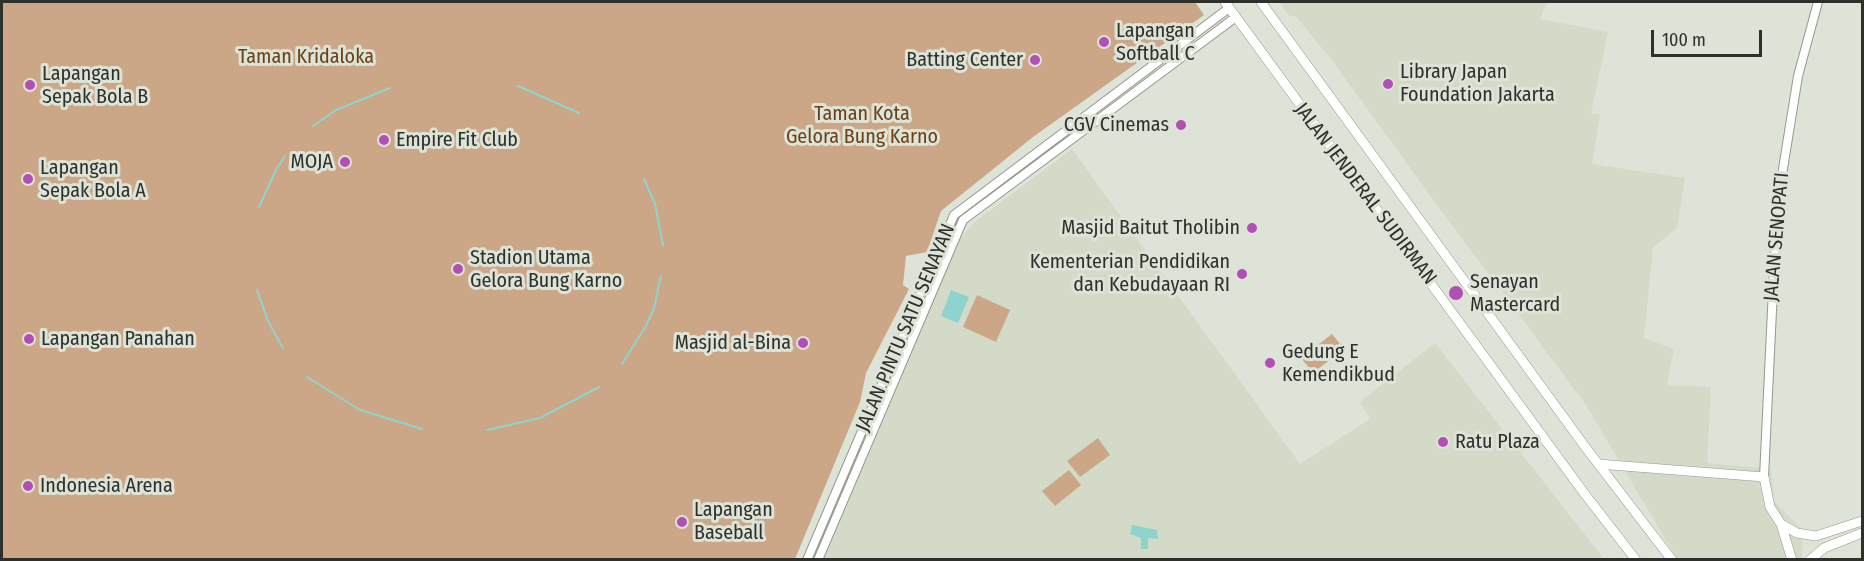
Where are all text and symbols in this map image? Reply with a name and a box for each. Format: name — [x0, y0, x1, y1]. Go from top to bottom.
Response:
scale bar — [1654, 18, 1765, 56]
place label: Lapangan Softball C — [1116, 19, 1195, 66]
text: 100 m — [1662, 29, 1706, 51]
marker: Lapangan Softball C — [1097, 35, 1111, 49]
park label: Taman Kridaloka — [238, 45, 374, 69]
place label: Batting Center — [906, 48, 1023, 72]
marker: Batting Center — [1028, 53, 1042, 67]
place label: Library Japan Foundation Jakarta — [1400, 60, 1555, 107]
place label: Lapangan Sepak Bola B — [42, 62, 148, 109]
marker: Library Japan Foundation Jakarta — [1381, 77, 1395, 91]
marker: Lapangan Sepak Bola B — [23, 78, 37, 92]
street label: JALAN JENDERAL SUDIRMAN — [1289, 98, 1441, 290]
park label: Taman Kota Gelora Bung Karno — [786, 102, 938, 149]
place label: CGV Cinemas — [1064, 113, 1169, 137]
marker: CGV Cinemas — [1174, 118, 1188, 132]
place label: Empire Fit Club — [396, 128, 518, 152]
marker: Empire Fit Club — [377, 133, 391, 147]
place label: MOJA — [291, 150, 333, 174]
marker: MOJA — [338, 155, 352, 169]
place label: Lapangan Sepak Bola A — [40, 156, 146, 203]
street label: JALAN SENOPATI — [1759, 171, 1795, 303]
marker: Lapangan Sepak Bola A — [21, 172, 35, 186]
place label: Masjid Baitut Tholibin — [1061, 216, 1240, 240]
street label: JALAN PINTU SATU SENAYAN — [851, 220, 961, 436]
marker: Masjid Baitut Tholibin — [1245, 221, 1259, 235]
place label: Stadion Utama Gelora Bung Karno — [470, 246, 622, 293]
place label: Kementerian Pendidikan dan Kebudayaan RI — [1030, 250, 1230, 297]
marker: Stadion Utama Gelora Bung Karno — [451, 262, 465, 276]
marker: Kementerian Pendidikan dan Kebudayaan RI — [1235, 267, 1249, 281]
place label: Senayan Mastercard — [1470, 270, 1560, 317]
marker: Senayan Mastercard — [1447, 284, 1465, 302]
place label: Lapangan Panahan — [41, 327, 195, 351]
place label: Masjid al-Bina — [675, 331, 791, 355]
marker: Lapangan Panahan — [22, 332, 36, 346]
marker: Masjid al-Bina — [796, 336, 810, 350]
place label: Gedung E Kemendikbud — [1282, 340, 1395, 387]
marker: Gedung E Kemendikbud — [1263, 356, 1277, 370]
place label: Ratu Plaza — [1455, 430, 1540, 454]
marker: Ratu Plaza — [1436, 435, 1450, 449]
place label: Indonesia Arena — [40, 474, 173, 498]
marker: Indonesia Arena — [21, 479, 35, 493]
place label: Lapangan Baseball — [694, 498, 773, 545]
marker: Lapangan Baseball — [675, 515, 689, 529]

